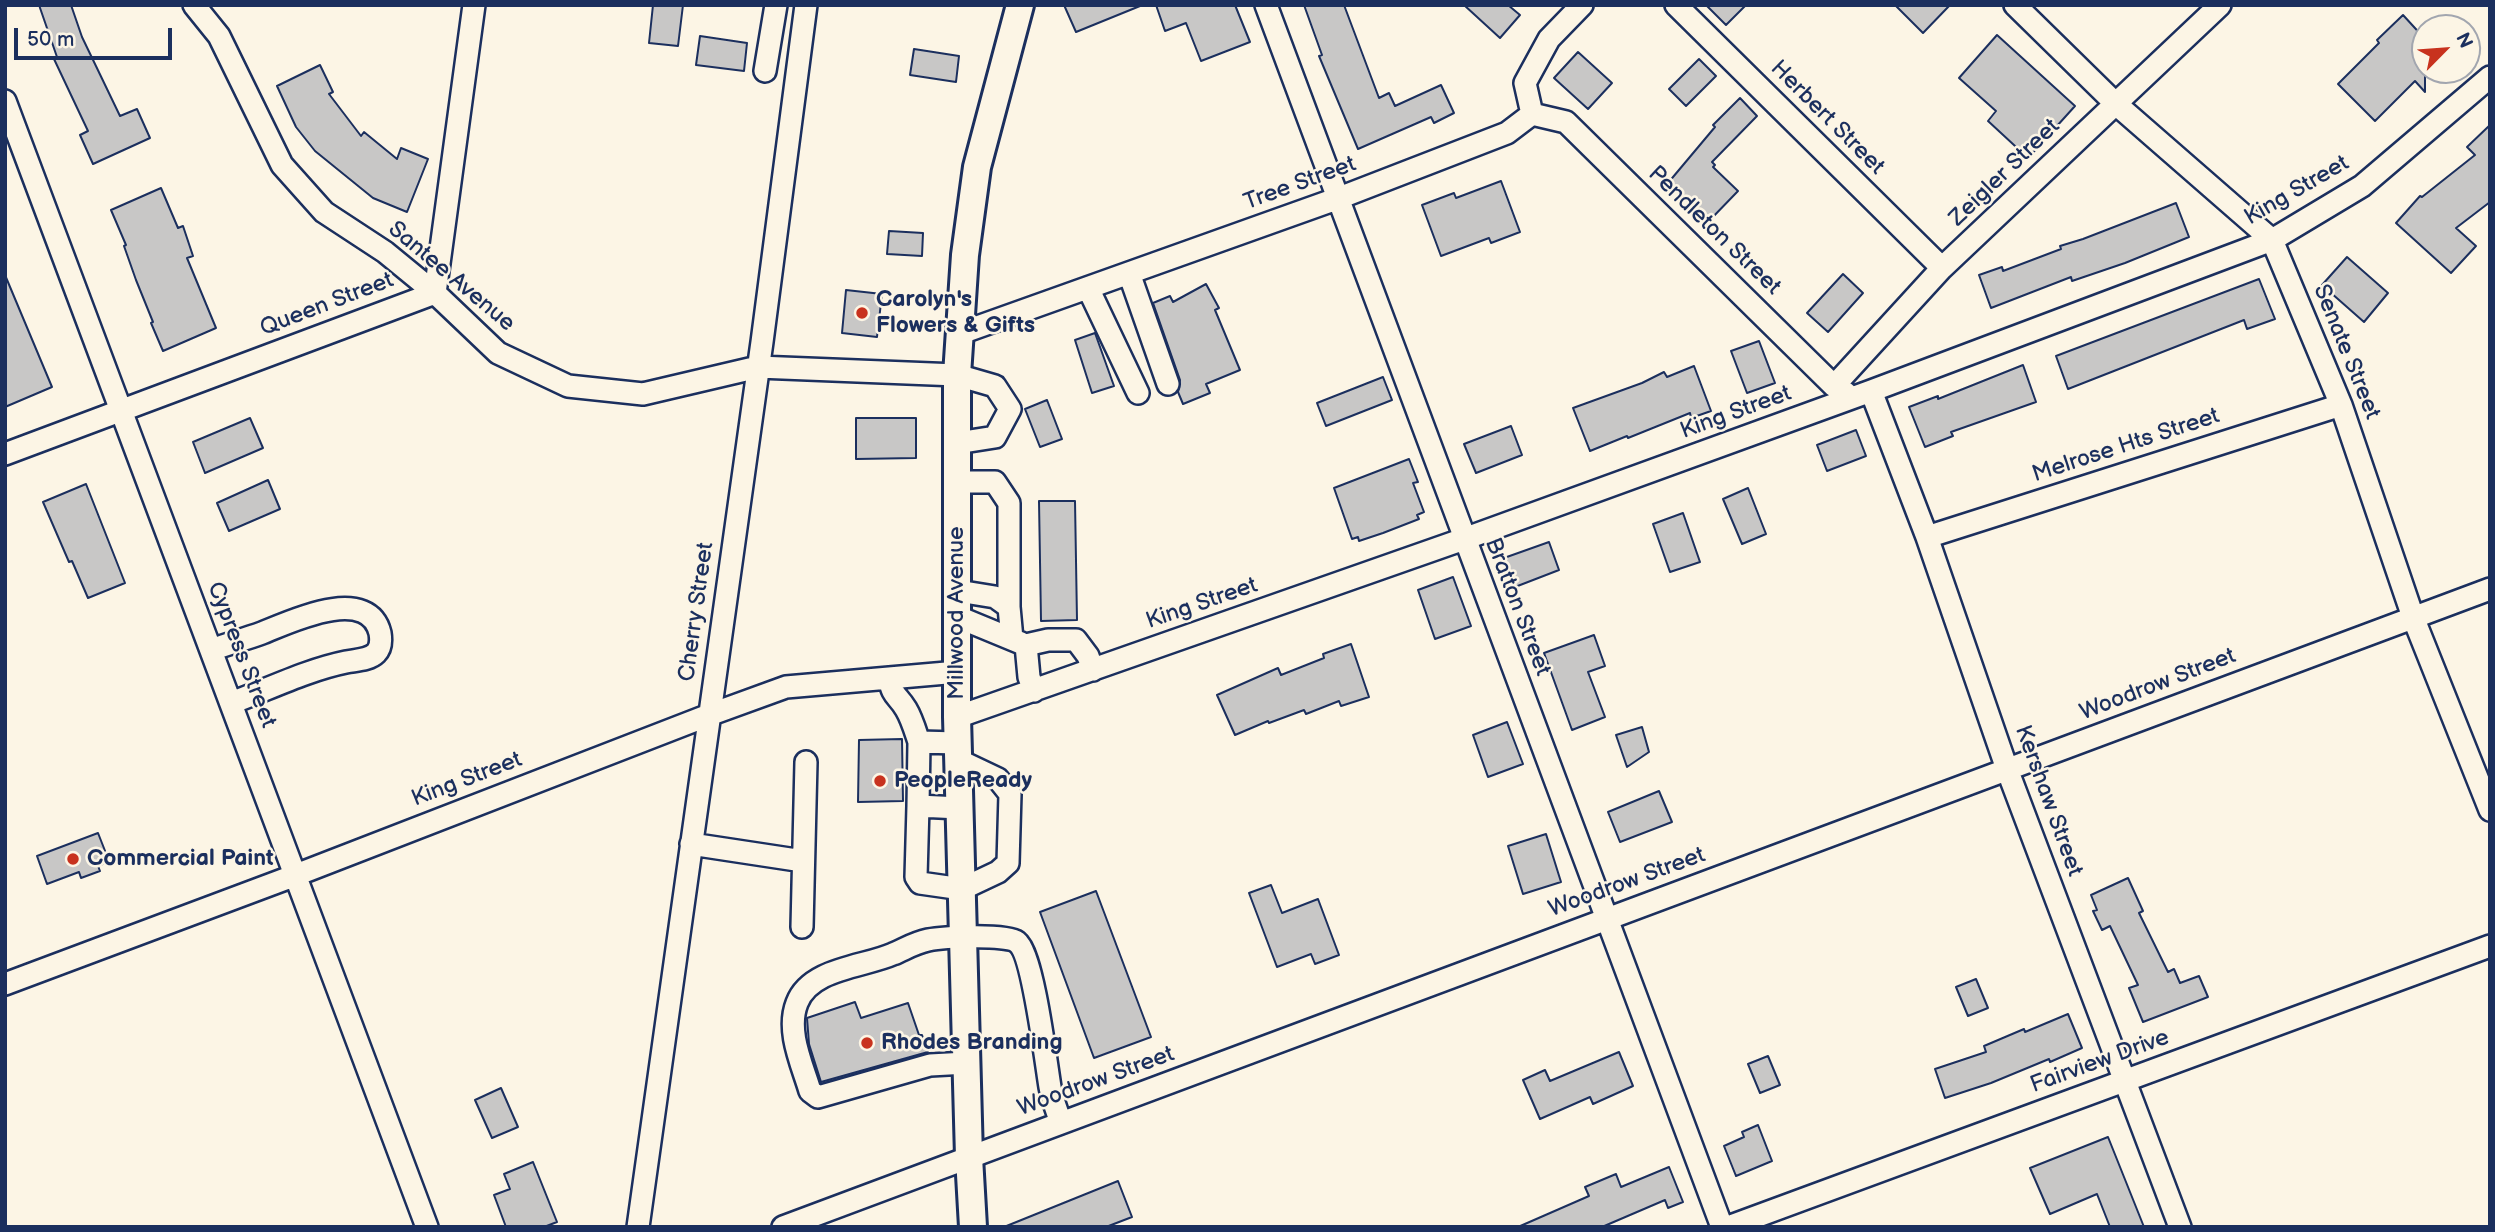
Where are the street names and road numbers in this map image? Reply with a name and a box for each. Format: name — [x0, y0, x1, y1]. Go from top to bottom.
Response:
street label: Herbert Street — [1764, 55, 1890, 181]
street label: Zeigler Street — [1944, 114, 2066, 232]
street label: King Street — [2240, 150, 2354, 232]
street label: Tree Street — [1240, 151, 1360, 217]
street label: Pendleton Street — [1642, 161, 1786, 301]
street label: Santee Avenue — [382, 216, 520, 338]
street label: Queen Street — [257, 267, 397, 343]
street label: Senate Street — [2306, 281, 2386, 423]
street label: King Street — [1677, 380, 1795, 446]
street label: Melrose Hts Street — [2029, 403, 2223, 489]
street label: Millwood Avenue — [943, 526, 971, 700]
street label: Bratton Street — [1478, 534, 1556, 680]
street label: Cherry Street — [674, 541, 720, 683]
street label: King Street — [1143, 572, 1261, 636]
street label: Cypress Street — [201, 578, 281, 732]
street label: Woodrow Street — [2076, 643, 2240, 727]
street label: Kershaw Street — [2008, 722, 2088, 880]
street label: King Street — [408, 746, 526, 814]
street label: Woodrow Street — [1545, 842, 1709, 924]
street label: Fairview Drive — [2027, 1024, 2173, 1100]
street label: Woodrow Street — [1014, 1041, 1178, 1123]

